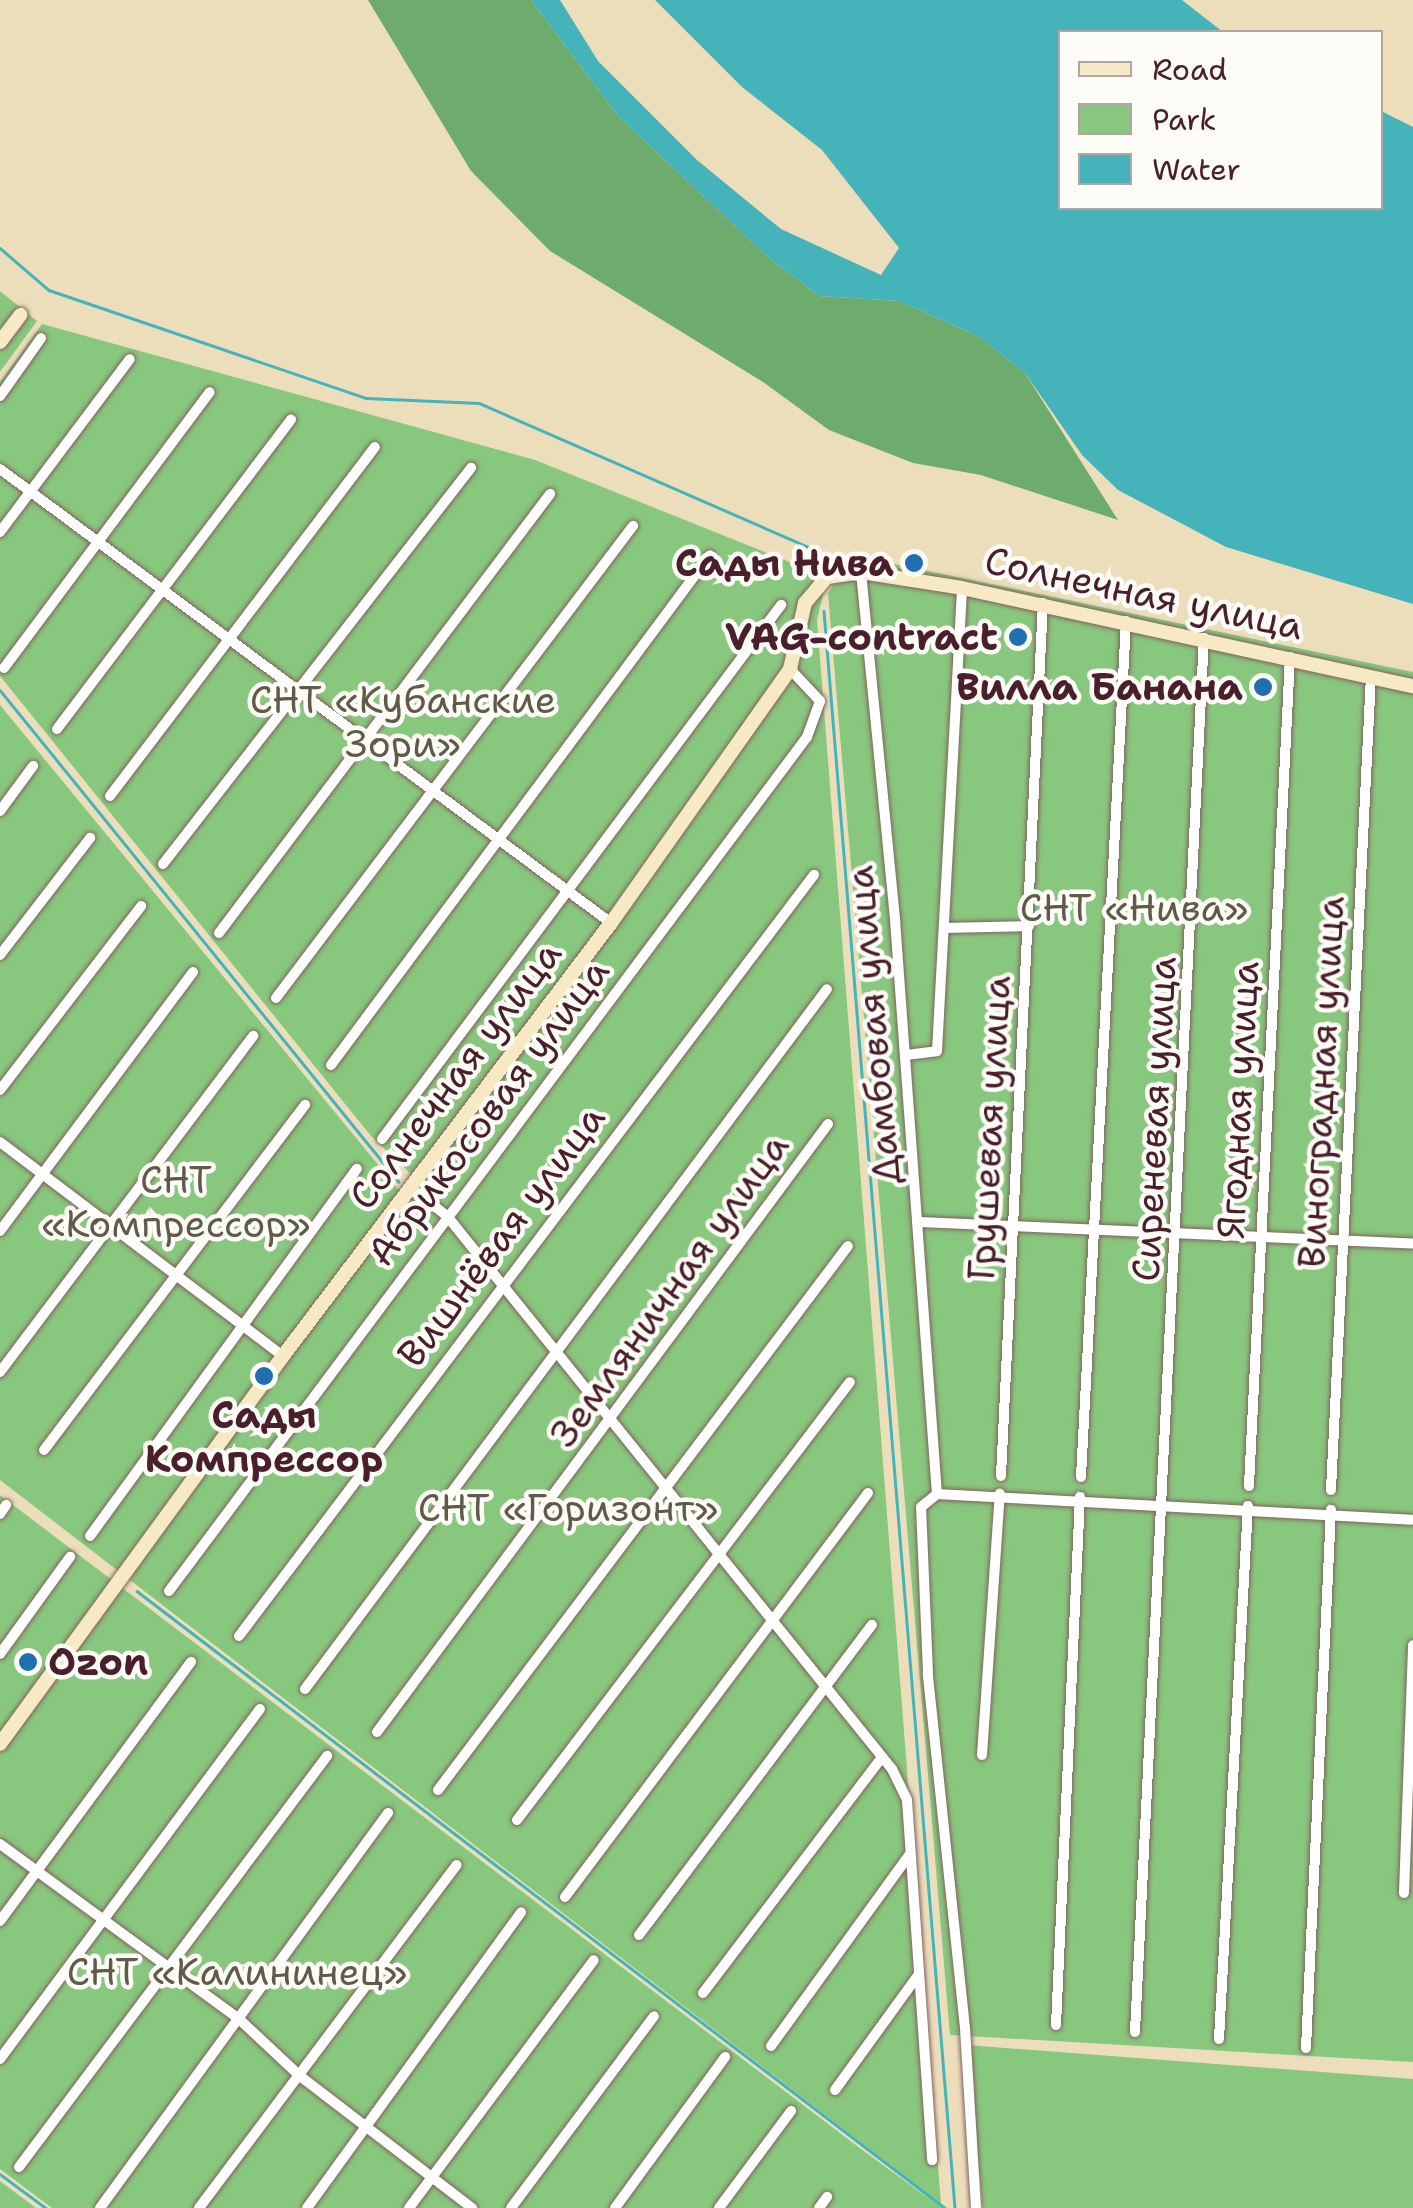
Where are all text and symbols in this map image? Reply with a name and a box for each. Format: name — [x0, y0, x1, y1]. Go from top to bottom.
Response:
legend — [1058, 30, 1383, 210]
text: Road — [1152, 49, 1227, 90]
text: Park — [1152, 99, 1216, 140]
text: Water — [1152, 149, 1241, 190]
street label: Солнечная улица — [981, 537, 1307, 649]
place label: Сады Нива — [675, 540, 894, 586]
marker: Сады Нива — [903, 552, 925, 574]
place label: VAG-contract — [725, 614, 998, 660]
marker: VAG-contract — [1007, 626, 1029, 648]
place label: Вилла Банана — [956, 664, 1243, 710]
marker: Вилла Банана — [1252, 676, 1274, 698]
park label: СНТ «Кубанские Зори» — [250, 677, 556, 766]
street label: Дамбовая улица — [836, 864, 910, 1186]
park label: СНТ «Нива» — [1020, 885, 1248, 931]
street label: Виноградная улица — [1288, 895, 1354, 1269]
street label: Солнечная улица — [339, 932, 571, 1218]
street label: Абрикосовая улица — [358, 949, 618, 1275]
street label: Сиреневая улица — [1123, 955, 1185, 1283]
street label: Ягодная улица — [1208, 960, 1268, 1240]
street label: Грушевая улица — [958, 974, 1020, 1282]
street label: Вишнёвая улица — [388, 1096, 614, 1376]
street label: Земляничная улица — [540, 1124, 798, 1456]
park label: СНТ «Компрессор» — [41, 1157, 311, 1246]
marker: Сады Компрессор — [253, 1365, 275, 1387]
place label: Сады Компрессор — [145, 1392, 383, 1482]
park label: СНТ «Горизонт» — [418, 1485, 718, 1531]
place label: Ozon — [48, 1639, 148, 1685]
marker: Ozon — [17, 1651, 39, 1673]
park label: СНТ «Калининец» — [67, 1949, 407, 1995]

